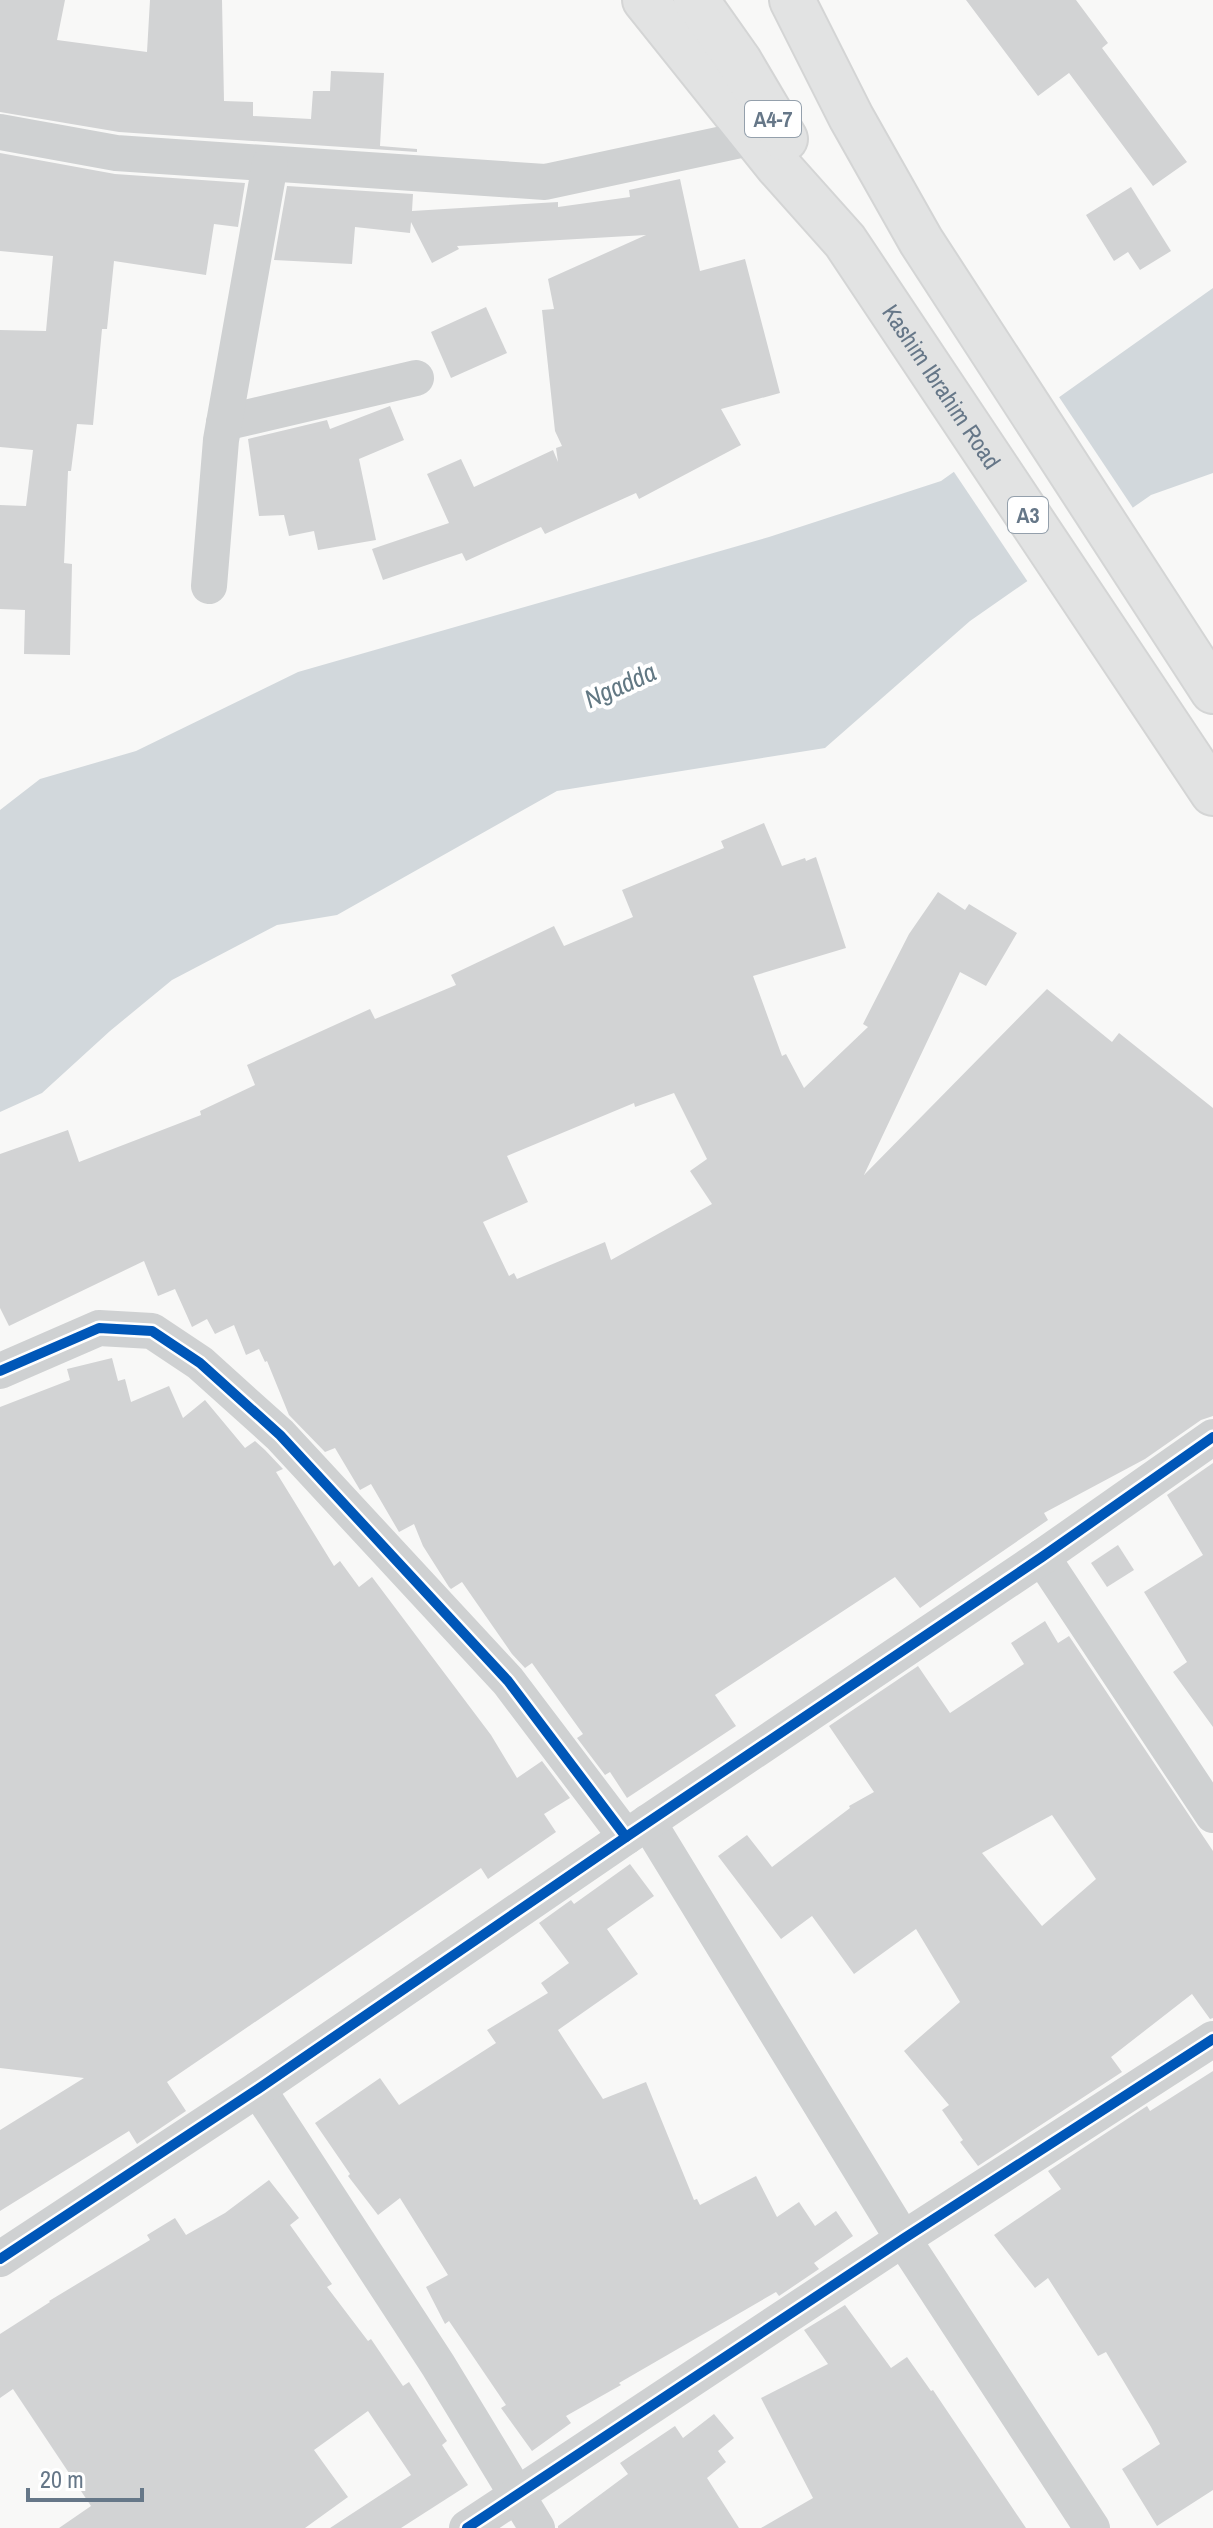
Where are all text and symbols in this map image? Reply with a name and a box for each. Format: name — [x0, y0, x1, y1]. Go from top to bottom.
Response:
road number: A4-7 — [745, 101, 801, 137]
street label: Kashim Ibrahim Road — [875, 298, 1008, 475]
road number: A3 — [1008, 497, 1048, 533]
water label: Ngadda — [579, 654, 661, 716]
scale bar — [28, 2452, 142, 2502]
text: 20 m — [40, 2463, 84, 2495]

